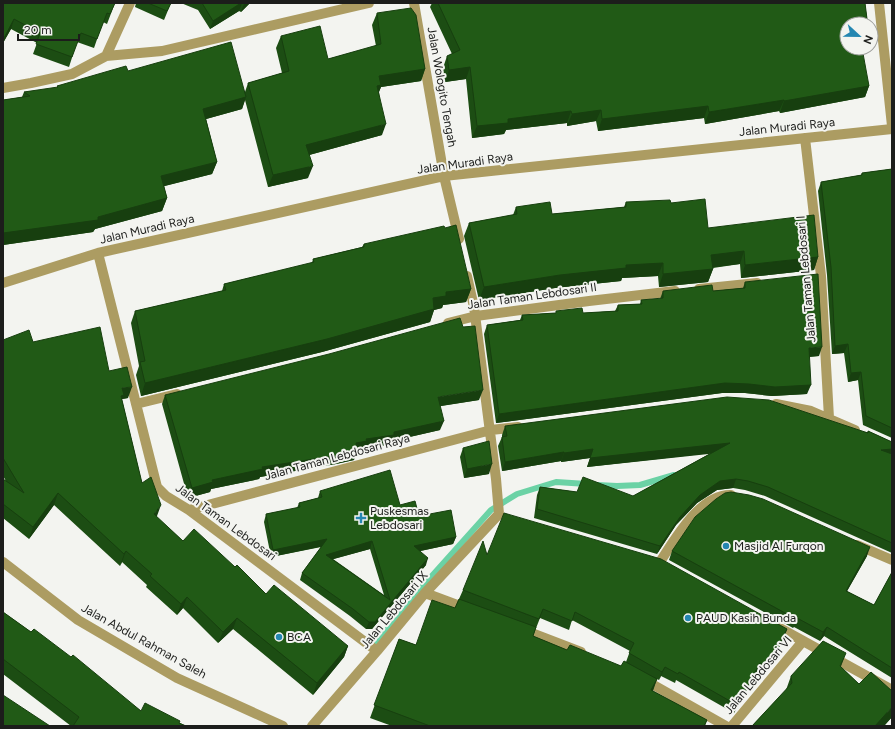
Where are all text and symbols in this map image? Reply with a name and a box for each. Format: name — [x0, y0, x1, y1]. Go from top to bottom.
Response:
scale bar — [18, 16, 79, 42]
north arrow — [839, 16, 879, 56]
text: 20 m — [24, 23, 52, 37]
street label: Jalan Wologito Tengah — [425, 26, 459, 148]
text: N — [860, 33, 875, 46]
street label: Jalan Muradi Raya — [738, 115, 836, 139]
street label: Jalan Muradi Raya — [416, 149, 514, 177]
street label: Jalan Muradi Raya — [98, 211, 196, 247]
street label: Jalan Taman Lebdosari I — [793, 215, 819, 343]
street label: Jalan Taman Lebdosari II — [466, 280, 598, 312]
street label: Jalan Taman Lebdosari Raya — [263, 431, 411, 483]
street label: Jalan Taman Lebdosari — [173, 481, 279, 563]
place label: Puskesmas Lebdosari — [370, 504, 429, 532]
marker: Puskesmas Lebdosari — [355, 512, 367, 524]
place label: Masjid Al Furqon — [734, 539, 824, 553]
marker: Masjid Al Furqon — [721, 541, 731, 551]
street label: Jalan Lebdosari IX — [358, 568, 431, 652]
street label: Jalan Abdul Rahman Saleh — [79, 601, 209, 681]
place label: PAUD Kasih Bunda — [696, 611, 796, 625]
marker: PAUD Kasih Bunda — [683, 613, 693, 623]
place label: BCA — [287, 630, 311, 644]
marker: BCA — [274, 632, 284, 642]
street label: Jalan Lebdosari VI — [721, 633, 795, 717]

